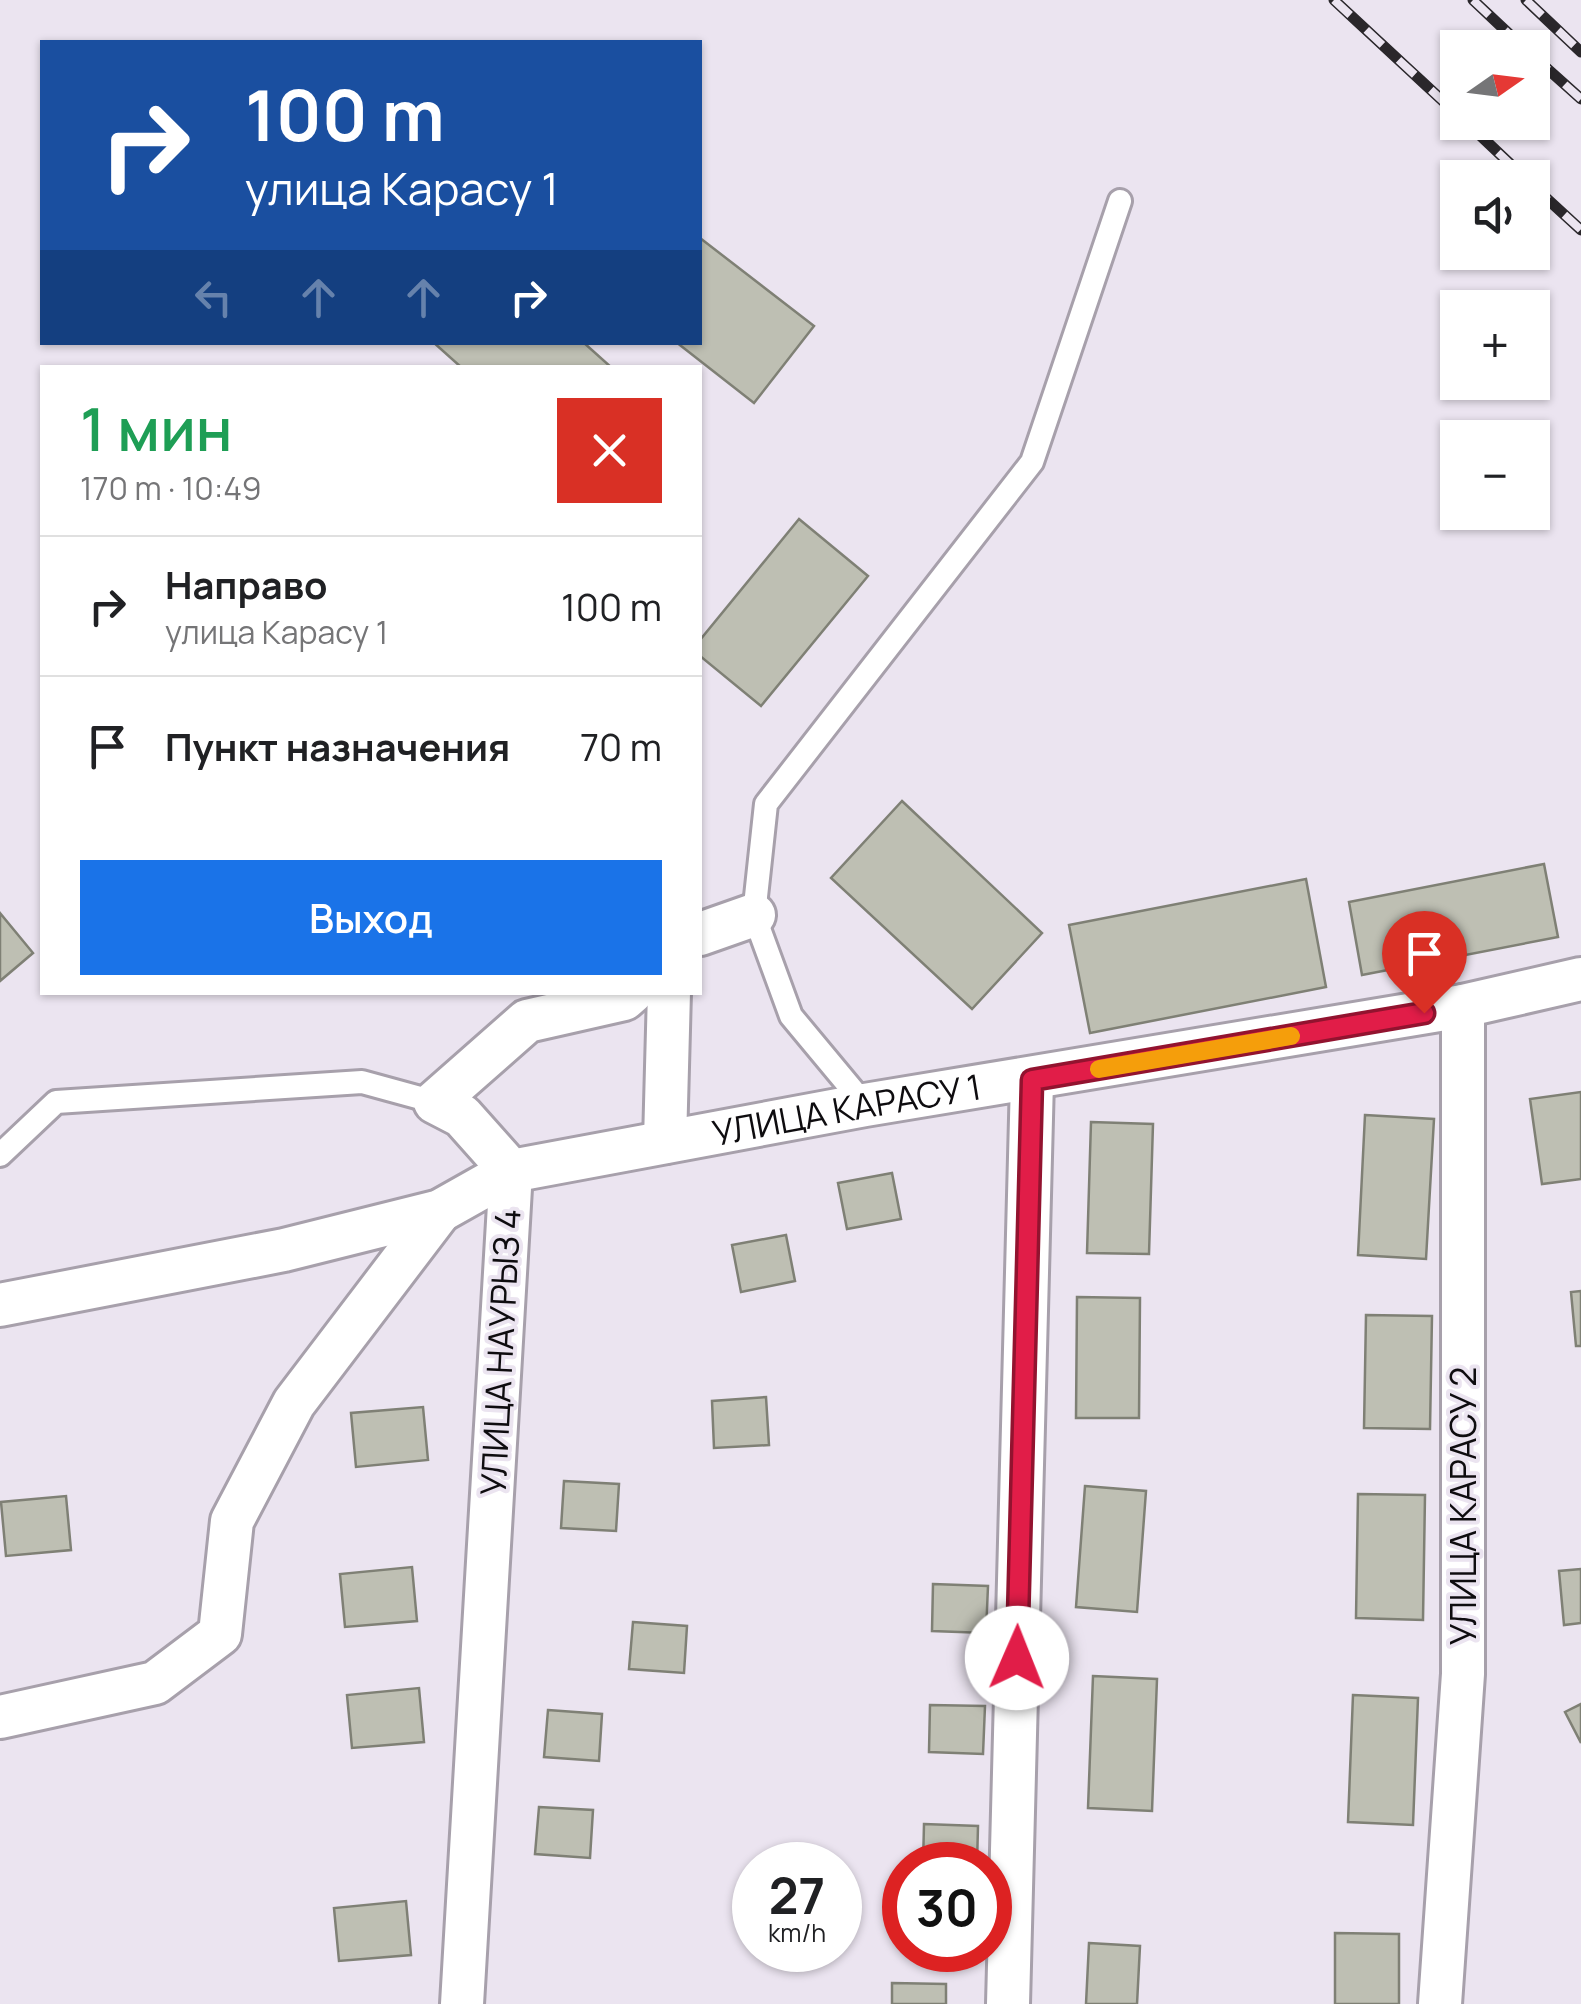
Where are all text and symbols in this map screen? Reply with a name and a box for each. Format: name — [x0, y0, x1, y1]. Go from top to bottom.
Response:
north arrow — [1440, 30, 1550, 140]
map controls — [1440, 30, 1550, 530]
text: 100 m — [245, 66, 445, 162]
icon: right — [80, 80, 210, 210]
text: улица Карасу 1 — [245, 157, 559, 219]
button: sound — [1440, 160, 1550, 270]
icon: left — [186, 270, 241, 325]
icon: ahead — [291, 270, 346, 325]
icon: ahead — [396, 270, 451, 325]
icon: right — [501, 270, 556, 325]
button: + — [1440, 290, 1550, 400]
text: 1 мин — [80, 387, 233, 469]
button: close — [557, 398, 662, 503]
button: − — [1440, 420, 1550, 530]
text: 170 m · 10:49 — [80, 466, 262, 510]
text: Направо — [165, 558, 327, 610]
icon: right — [80, 579, 135, 634]
text: 100 m — [561, 580, 662, 632]
text: улица Карасу 1 — [165, 610, 388, 654]
icon: arrive — [80, 719, 135, 774]
text: Пункт назначения — [165, 720, 510, 772]
text: 70 m — [580, 720, 662, 772]
button: Выход — [80, 860, 662, 975]
pin — [1382, 911, 1467, 1014]
icon: arrive — [1397, 926, 1452, 981]
street label: УЛИЦА КАРАСУ 1 — [708, 1062, 985, 1157]
street label: УЛИЦА НАУРЫЗ 4 — [469, 1207, 531, 1497]
street label: УЛИЦА КАРАСУ 2 — [1439, 1367, 1487, 1645]
position arrow — [965, 1606, 1069, 1710]
speed limit sign: 30 — [882, 1842, 1012, 1972]
text: 27 — [769, 1861, 825, 1929]
text: km/h — [768, 1915, 826, 1950]

